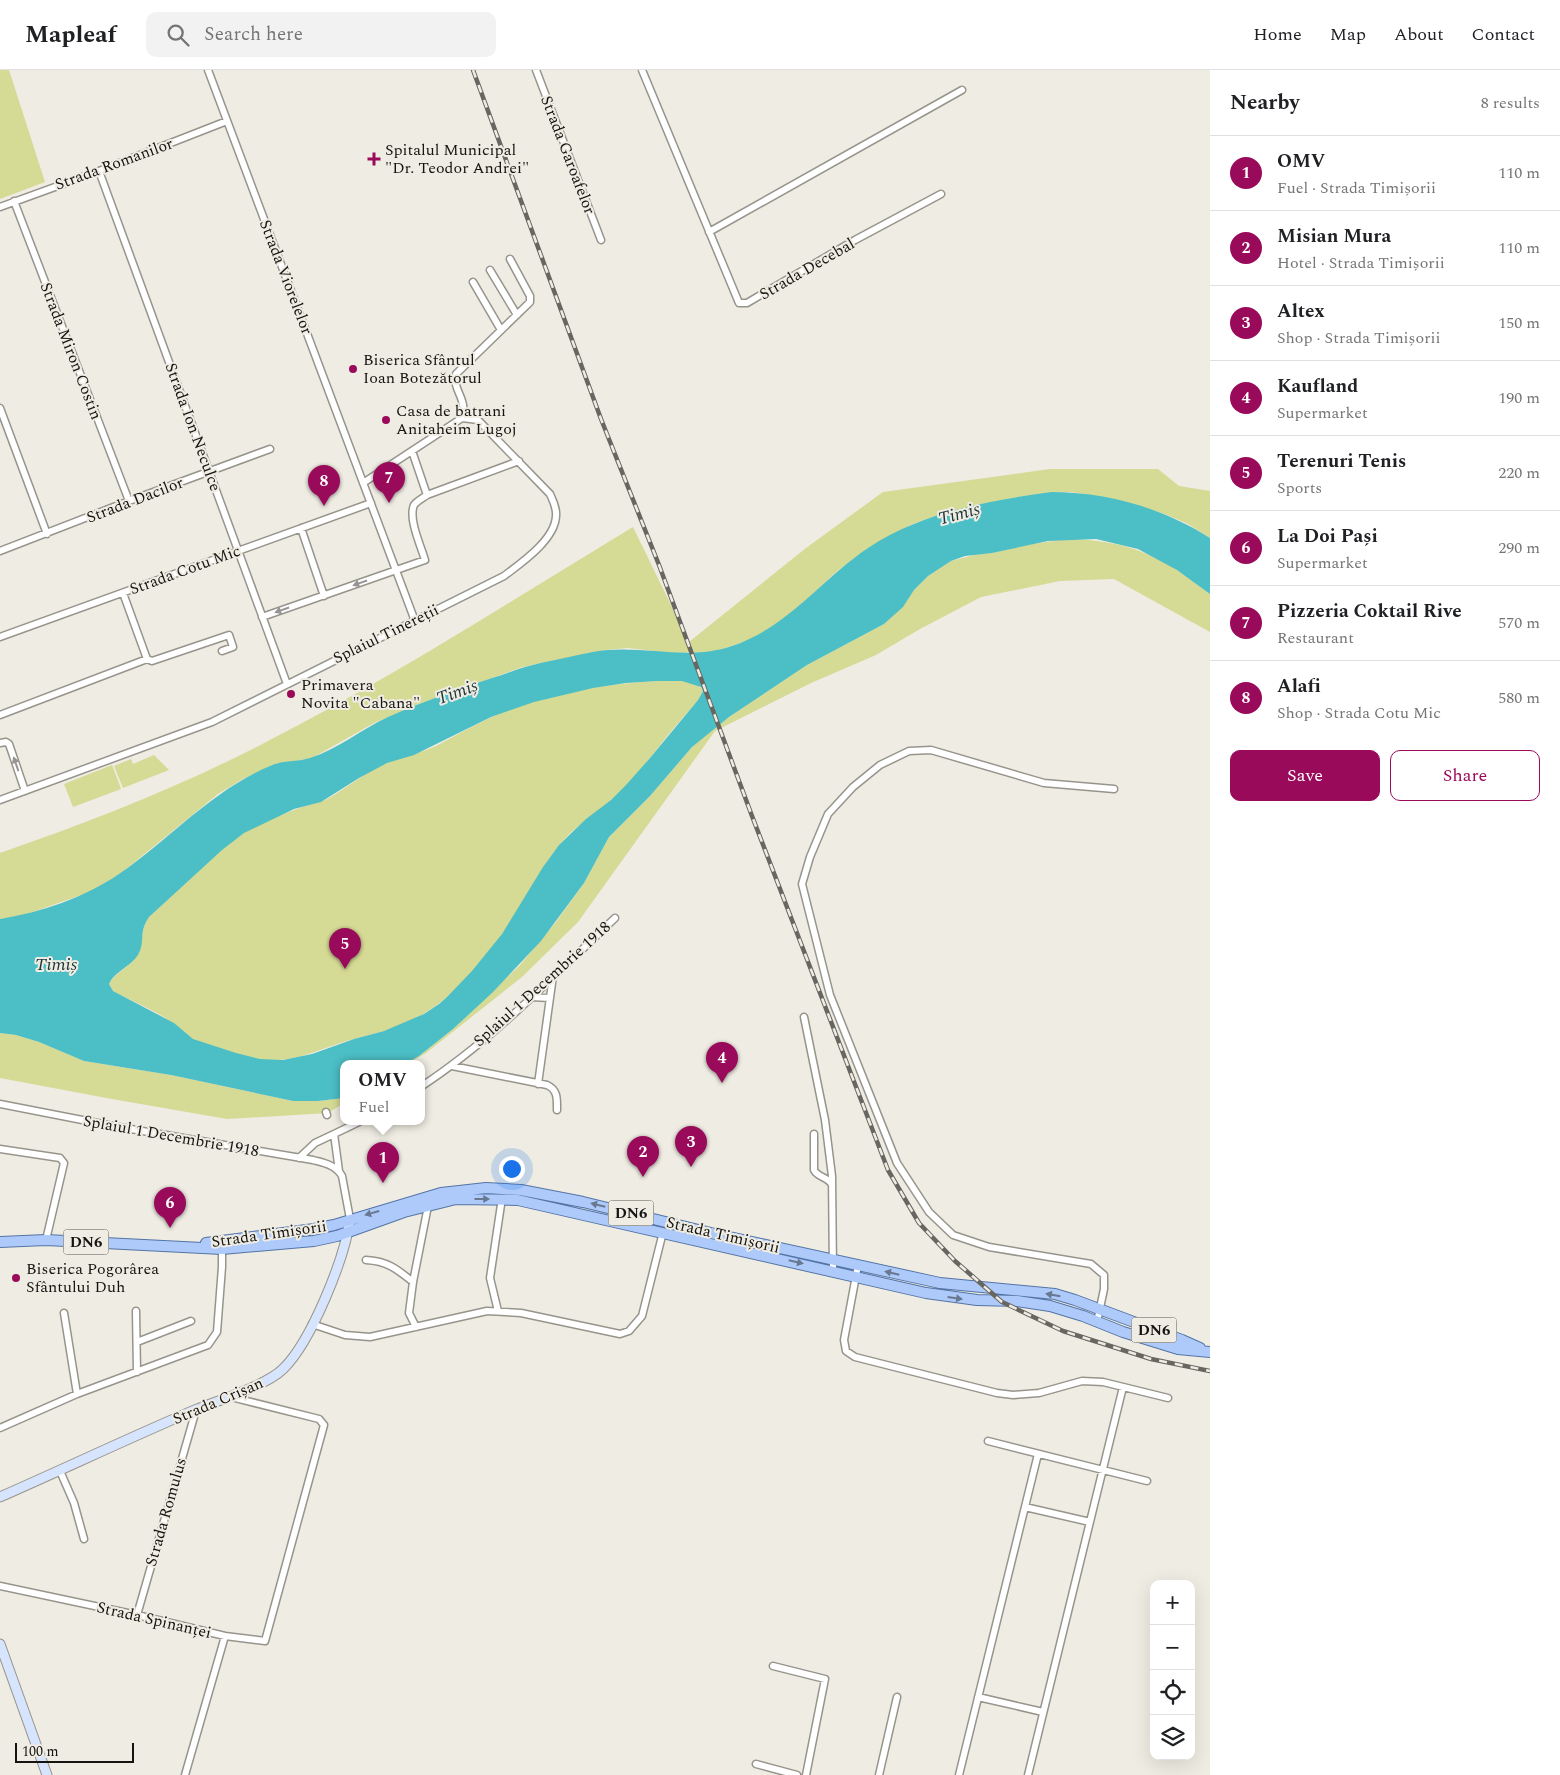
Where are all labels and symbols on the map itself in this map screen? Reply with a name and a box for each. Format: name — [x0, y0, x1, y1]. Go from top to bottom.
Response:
street label: Strada Garoafelor — [534, 92, 602, 218]
street label: Strada Romanilor — [52, 131, 176, 197]
place label: Spitalul Municipal "Dr. Teodor Andrei" — [385, 138, 529, 180]
marker: Spitalul Municipal "Dr. Teodor Andrei" — [367, 152, 381, 166]
street label: Strada Viorelelor — [253, 216, 319, 338]
street label: Strada Decebal — [755, 232, 859, 306]
street label: Strada Miron Costin — [34, 279, 108, 423]
place label: Biserica Sfântul Ioan Botezătorul — [363, 348, 482, 390]
street label: Strada Ion Neculce — [159, 359, 227, 495]
marker: Biserica Sfântul Ioan Botezătorul — [347, 363, 359, 375]
place label: Casa de batrani Anitaheim Lugoj — [396, 399, 517, 441]
marker: Casa de batrani Anitaheim Lugoj — [380, 414, 392, 426]
pin: 7 — [373, 462, 405, 503]
pin: 8 — [308, 465, 340, 506]
street label: Strada Dacilor — [83, 470, 187, 530]
water label: Timiș — [935, 495, 984, 533]
street label: Strada Cotu Mic — [126, 539, 244, 601]
one-way arrow — [352, 579, 367, 587]
street label: Splaiul Tinereții — [329, 598, 443, 670]
one-way arrow — [274, 607, 289, 615]
water label: Timiș — [433, 672, 482, 712]
place label: Primavera Novita "Cabana" — [301, 673, 420, 715]
marker: Primavera Novita "Cabana" — [285, 688, 297, 700]
one-way arrow — [12, 756, 19, 771]
street label: Splaiul 1 Decembrie 1918 — [468, 916, 616, 1052]
pin: 5 — [329, 928, 361, 969]
water label: Timiș — [35, 951, 78, 978]
pin: 4 — [706, 1042, 738, 1083]
street label: Splaiul 1 Decembrie 1918 — [81, 1109, 261, 1163]
pin: 3 — [675, 1126, 707, 1167]
pin: 2 — [627, 1136, 659, 1177]
pin: 1 — [367, 1142, 399, 1183]
your location — [499, 1156, 525, 1182]
pin: 6 — [154, 1187, 186, 1228]
one-way arrow — [474, 1195, 490, 1203]
road number: DN6 — [608, 1200, 654, 1226]
one-way arrow — [590, 1201, 605, 1209]
one-way arrow — [364, 1209, 379, 1217]
street label: Strada Timișorii — [664, 1210, 782, 1260]
street label: Strada Timișorii — [210, 1214, 328, 1254]
road number: DN6 — [64, 1230, 108, 1254]
place label: Biserica Pogorârea Sfântului Duh — [26, 1257, 159, 1299]
one-way arrow — [788, 1258, 803, 1266]
one-way arrow — [884, 1268, 900, 1276]
marker: Biserica Pogorârea Sfântului Duh — [10, 1272, 22, 1284]
one-way arrow — [1045, 1290, 1061, 1298]
one-way arrow — [948, 1294, 964, 1302]
road number: DN6 — [1132, 1318, 1176, 1342]
street label: Strada Crișan — [169, 1371, 267, 1431]
street label: Strada Romulus — [139, 1455, 193, 1569]
street label: Strada Spinanței — [94, 1595, 214, 1645]
scale bar — [15, 1740, 134, 1763]

